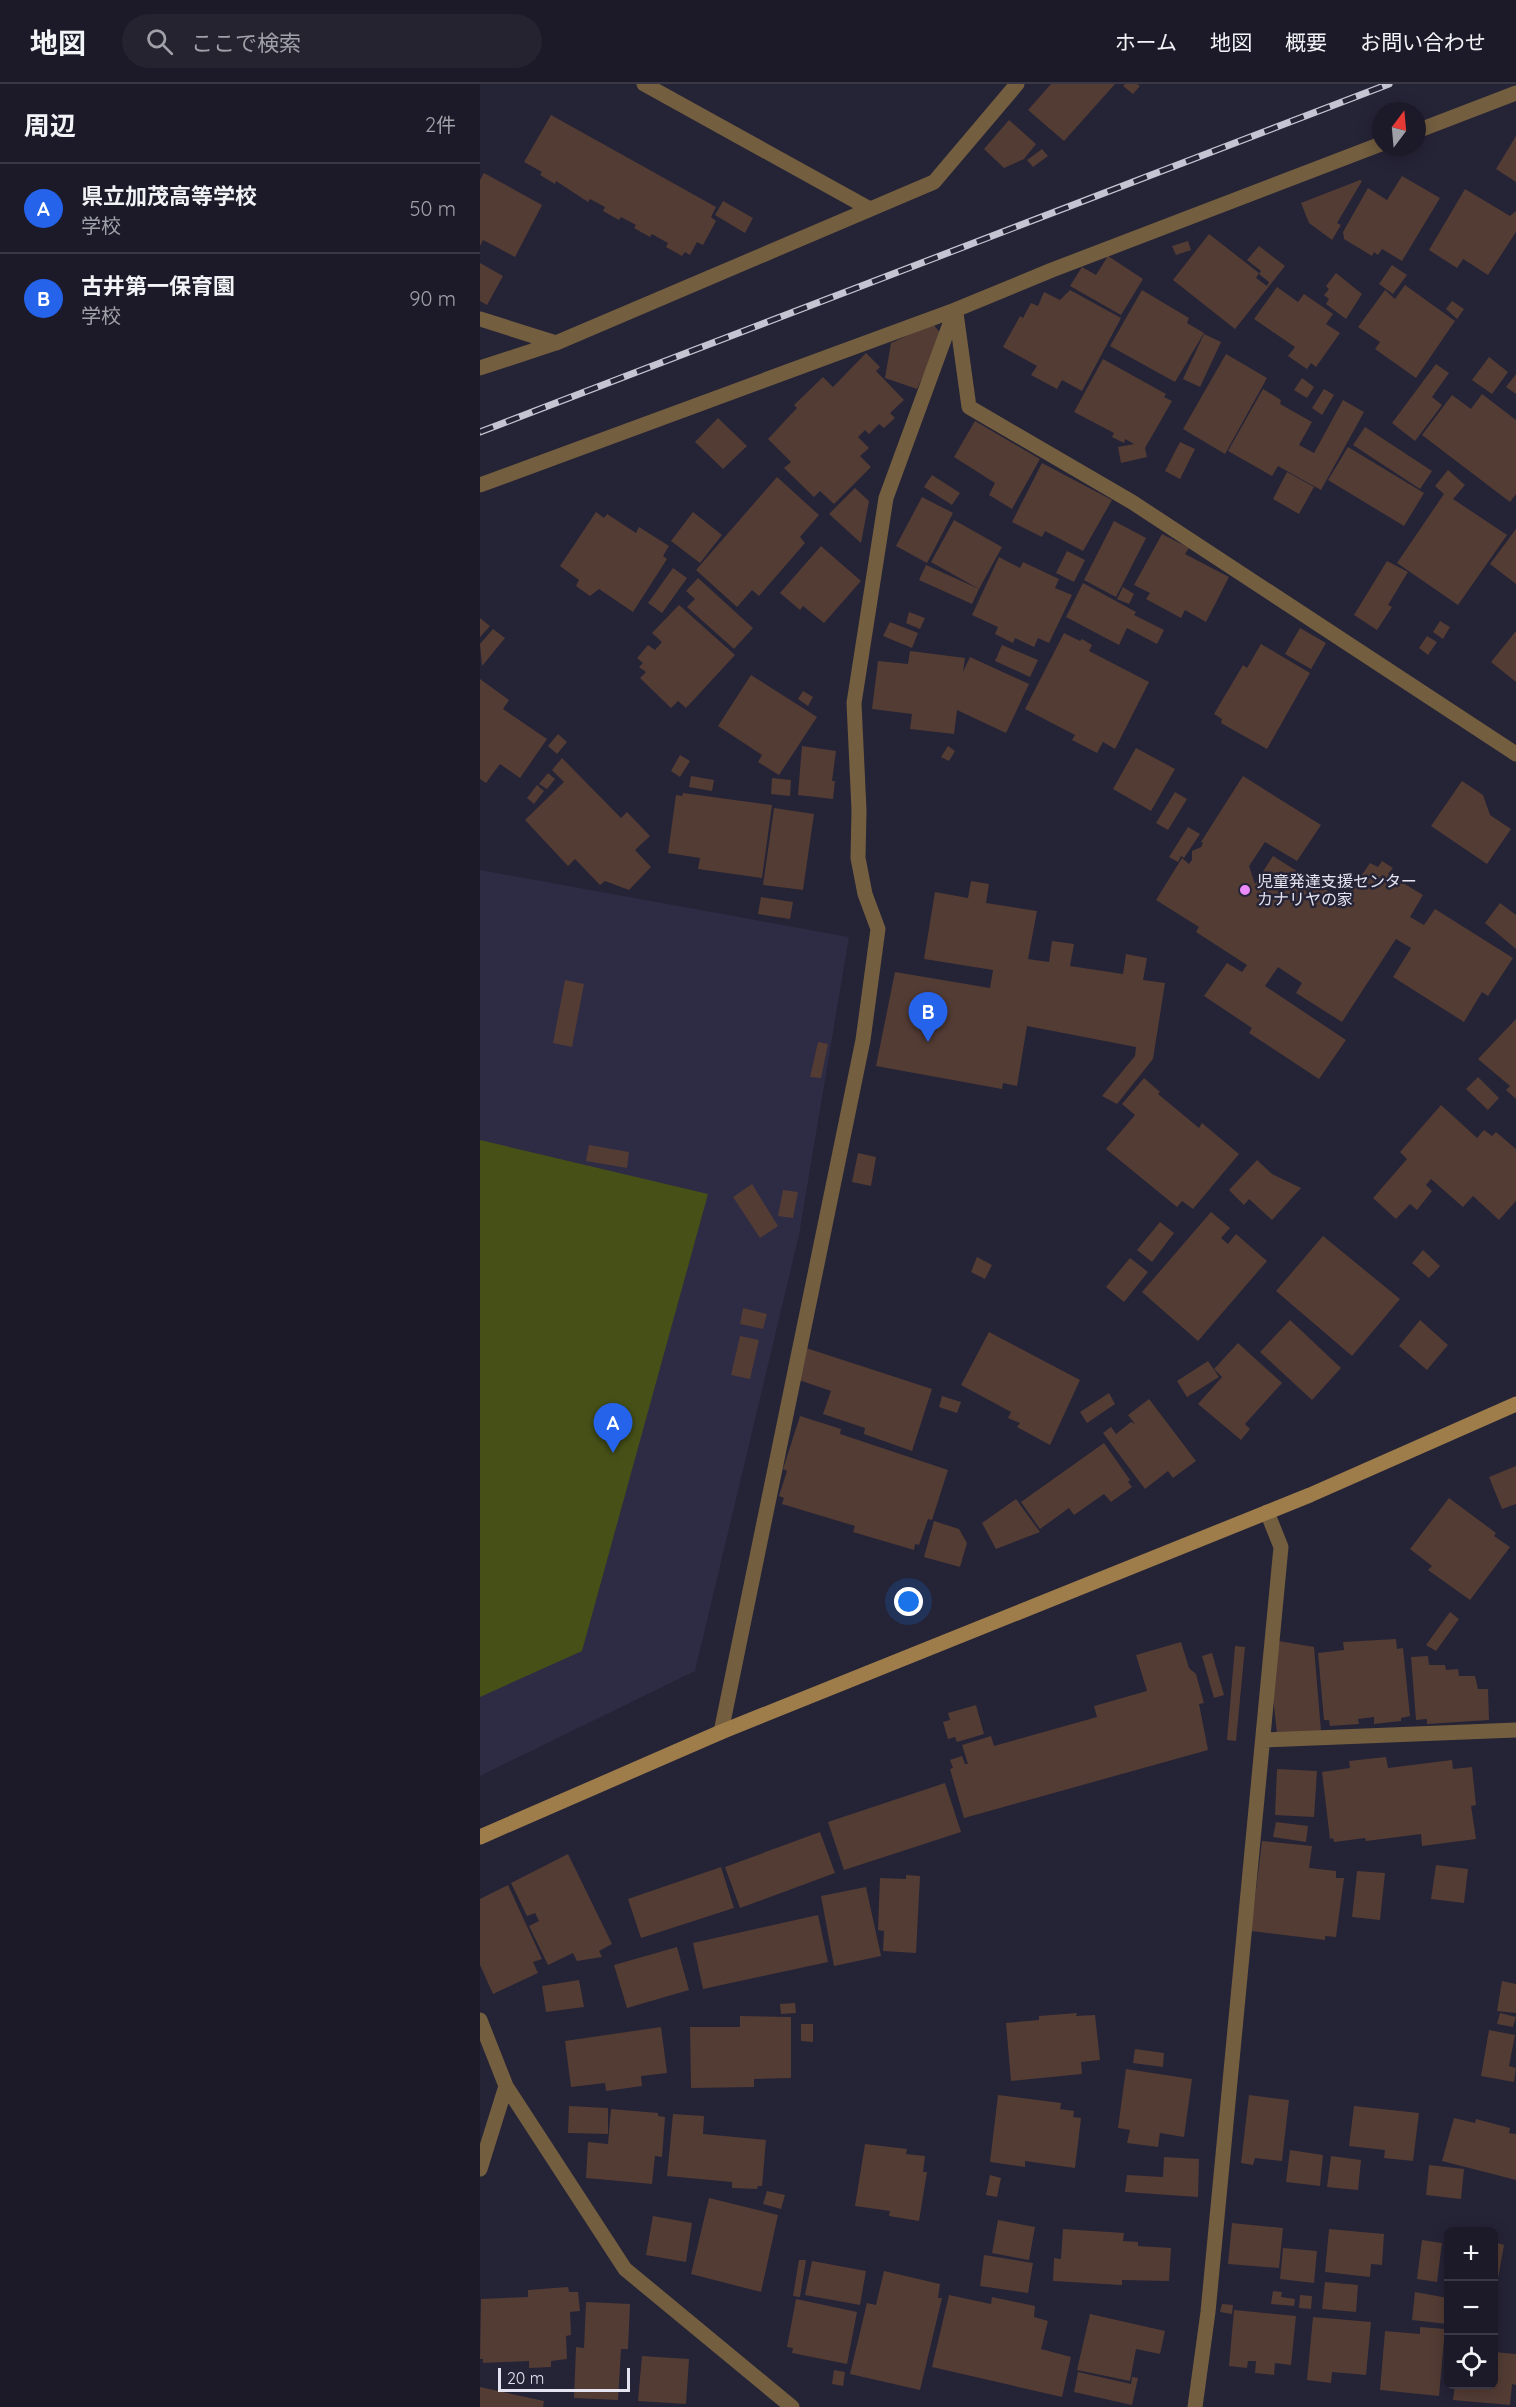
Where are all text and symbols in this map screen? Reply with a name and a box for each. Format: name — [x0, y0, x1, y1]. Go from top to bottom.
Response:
search box — [122, 14, 542, 68]
text: 地図 — [30, 25, 86, 60]
icon: search — [143, 25, 176, 58]
text: ここで検索 — [191, 29, 301, 57]
text: ホーム — [1115, 29, 1177, 55]
text: 地図 — [1210, 29, 1252, 55]
text: 概要 — [1285, 29, 1327, 55]
text: お問い合わせ — [1360, 29, 1486, 55]
north arrow — [1372, 102, 1426, 156]
text: 周辺 — [24, 109, 76, 142]
text: 2件 — [425, 112, 456, 137]
text: 県立加茂高等学校 — [81, 182, 257, 210]
text: A — [37, 196, 50, 221]
text: 50 m — [410, 196, 456, 221]
text: 学校 — [81, 213, 121, 238]
text: 古井第一保育園 — [81, 272, 235, 300]
text: B — [37, 286, 50, 311]
text: 90 m — [409, 286, 456, 311]
text: 学校 — [81, 303, 121, 328]
place label: 児童発達支援センター カナリヤの家 — [1257, 871, 1417, 909]
marker: 児童発達支援センター カナリヤの家 — [1238, 883, 1252, 897]
pin: B — [908, 992, 948, 1042]
pin: A — [594, 1404, 632, 1453]
your location — [894, 1587, 923, 1616]
map controls — [1444, 2227, 1498, 2389]
button: + — [1444, 2227, 1498, 2281]
button: − — [1444, 2281, 1498, 2335]
button: locate — [1444, 2335, 1498, 2389]
scale bar — [498, 2365, 630, 2392]
text: 20 m — [507, 2368, 544, 2388]

